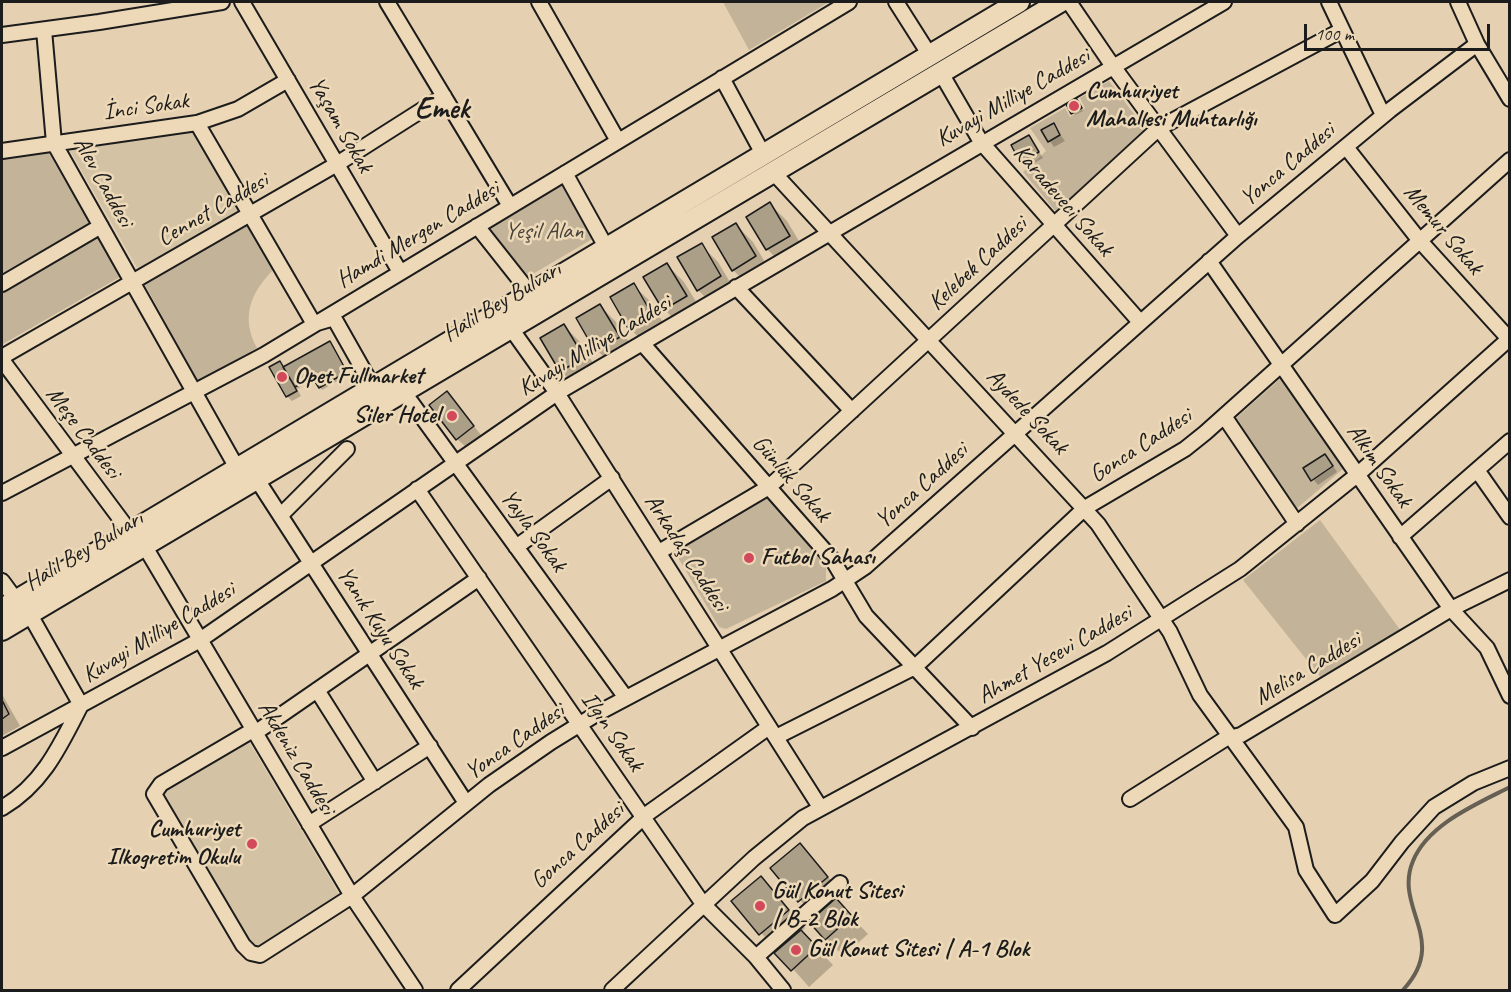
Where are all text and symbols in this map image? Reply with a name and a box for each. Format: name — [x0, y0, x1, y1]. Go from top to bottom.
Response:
scale bar — [1307, 12, 1493, 50]
text: 100 m — [1315, 23, 1354, 45]
street label: Kuvayi Milliye Caddesi — [931, 42, 1095, 154]
street label: Yaşam Sokak — [301, 72, 379, 178]
place label: Cumhuriyet Mahallesi Muhtarlığı — [1086, 78, 1257, 134]
street label: İnci Sokak — [101, 87, 191, 127]
district label: Emek — [415, 92, 469, 128]
marker: Cumhuriyet Mahallesi Muhtarlığı — [1067, 99, 1081, 113]
street label: Yonca Caddesi — [1235, 117, 1341, 213]
street label: Alev Caddesi — [66, 132, 140, 232]
street label: Karadeveci Sokak — [1007, 139, 1119, 263]
street label: Cennet Caddesi — [152, 167, 274, 253]
street label: Hamdi Mergen Caddesi — [331, 175, 505, 295]
street label: Memur Sokak — [1397, 179, 1489, 281]
street label: Kelebek Caddesi — [923, 211, 1033, 317]
park label: Yeşil Alan — [505, 218, 583, 246]
street label: Halil Bey Bulvarı — [438, 255, 566, 349]
street label: Kuvayi Milliye Caddesi — [513, 289, 677, 403]
place label: Opet Fullmarket — [294, 363, 423, 391]
street label: Aydede Sokak — [980, 363, 1074, 461]
marker: Opet Fullmarket — [275, 370, 289, 384]
street label: Meşe Caddesi — [39, 381, 127, 485]
place label: Siler Hotel — [354, 402, 440, 430]
street label: Gonca Caddesi — [1085, 402, 1197, 490]
marker: Siler Hotel — [445, 409, 459, 423]
street label: Alkım Sokak — [1340, 419, 1418, 513]
street label: Günlük Sokak — [745, 430, 837, 528]
street label: Yonca Caddesi — [870, 437, 974, 535]
street label: Yayla Sokak — [493, 484, 573, 578]
street label: Arkadaş Caddesi — [637, 489, 735, 617]
street label: Halil Bey Bulvarı — [20, 504, 148, 598]
place label: Futbol Sahası — [761, 544, 875, 572]
marker: Futbol Sahası — [742, 551, 756, 565]
street label: Yanık Kuyu Sokak — [330, 561, 430, 695]
street label: Kuvayi Milliye Caddesi — [77, 576, 241, 690]
street label: Ahmet Yesevi Caddesi — [973, 599, 1137, 711]
street label: Melisa Caddesi — [1250, 626, 1366, 712]
street label: Ilgın Sokak — [574, 687, 650, 777]
street label: Akdeniz Caddesi — [251, 696, 341, 820]
street label: Yonca Caddesi — [460, 697, 570, 787]
street label: Gonca Caddesi — [525, 796, 631, 896]
place label: Cumhuriyet Ilkogretim Okulu — [107, 816, 240, 872]
marker: Cumhuriyet Ilkogretim Okulu — [245, 837, 259, 851]
place label: Gül Konut Sitesi | B-2 Blok — [772, 878, 902, 934]
marker: Gül Konut Sitesi | B-2 Blok — [753, 899, 767, 913]
place label: Gül Konut Sitesi | A-1 Blok — [808, 936, 1029, 964]
marker: Gül Konut Sitesi | A-1 Blok — [789, 943, 803, 957]

